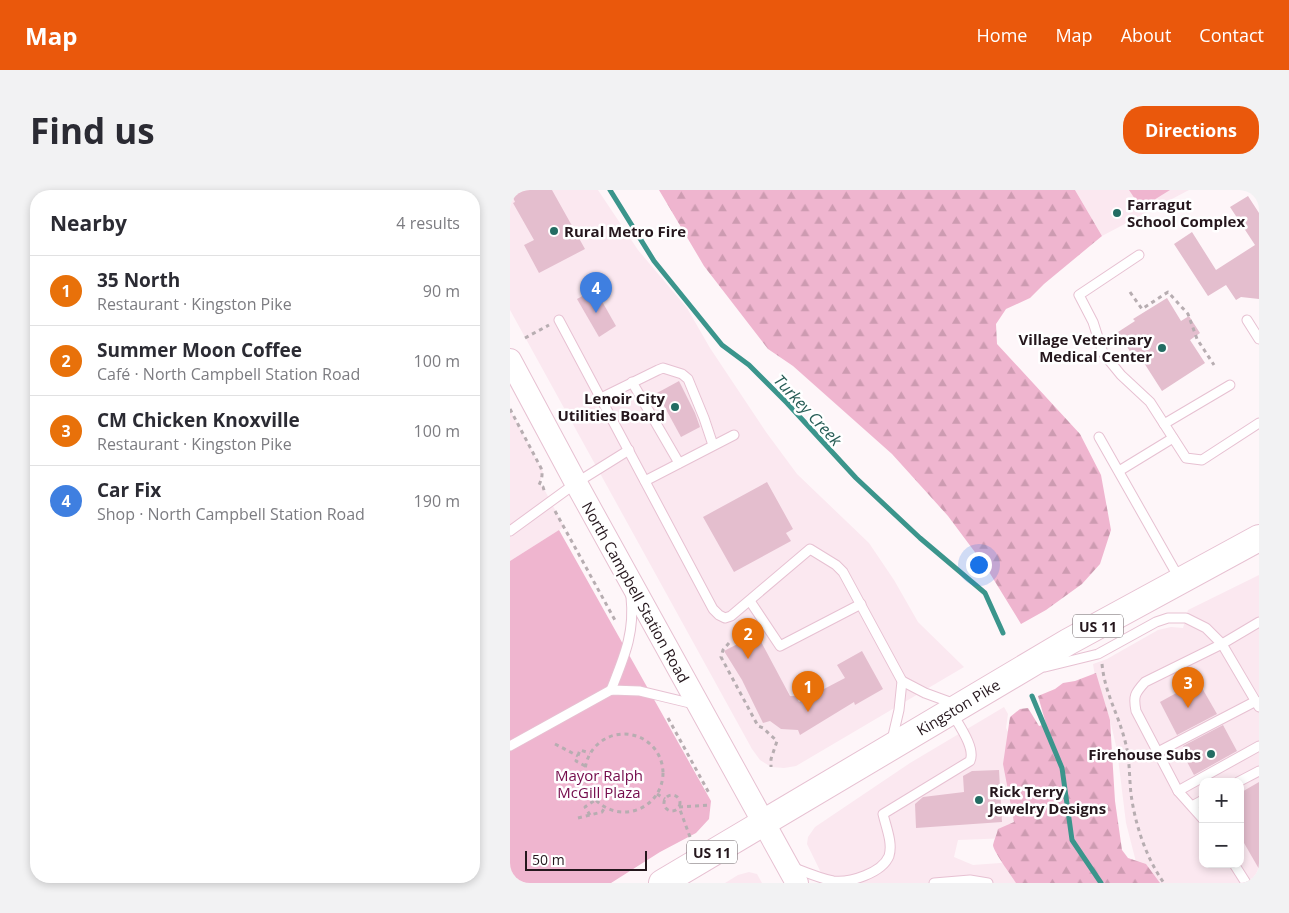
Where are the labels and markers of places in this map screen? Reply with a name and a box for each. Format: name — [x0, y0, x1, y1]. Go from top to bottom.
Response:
place label: Farragut School Complex — [1127, 194, 1245, 231]
marker: Farragut School Complex — [1111, 207, 1123, 219]
place label: Rural Metro Fire — [564, 221, 686, 241]
marker: Rural Metro Fire — [548, 225, 560, 237]
pin: 4 — [580, 272, 612, 313]
place label: Village Veterinary Medical Center — [1019, 329, 1152, 366]
marker: Village Veterinary Medical Center — [1156, 342, 1168, 354]
place label: Lenoir City Utilities Board — [557, 388, 665, 425]
marker: Lenoir City Utilities Board — [669, 401, 681, 413]
pin: 2 — [732, 618, 764, 659]
pin: 3 — [1172, 667, 1204, 708]
pin: 1 — [792, 671, 824, 712]
place label: Firehouse Subs — [1088, 744, 1201, 764]
marker: Firehouse Subs — [1205, 748, 1217, 760]
place label: Rick Terry Jewelry Designs — [987, 781, 1106, 818]
marker: Rick Terry Jewelry Designs — [973, 794, 985, 806]

